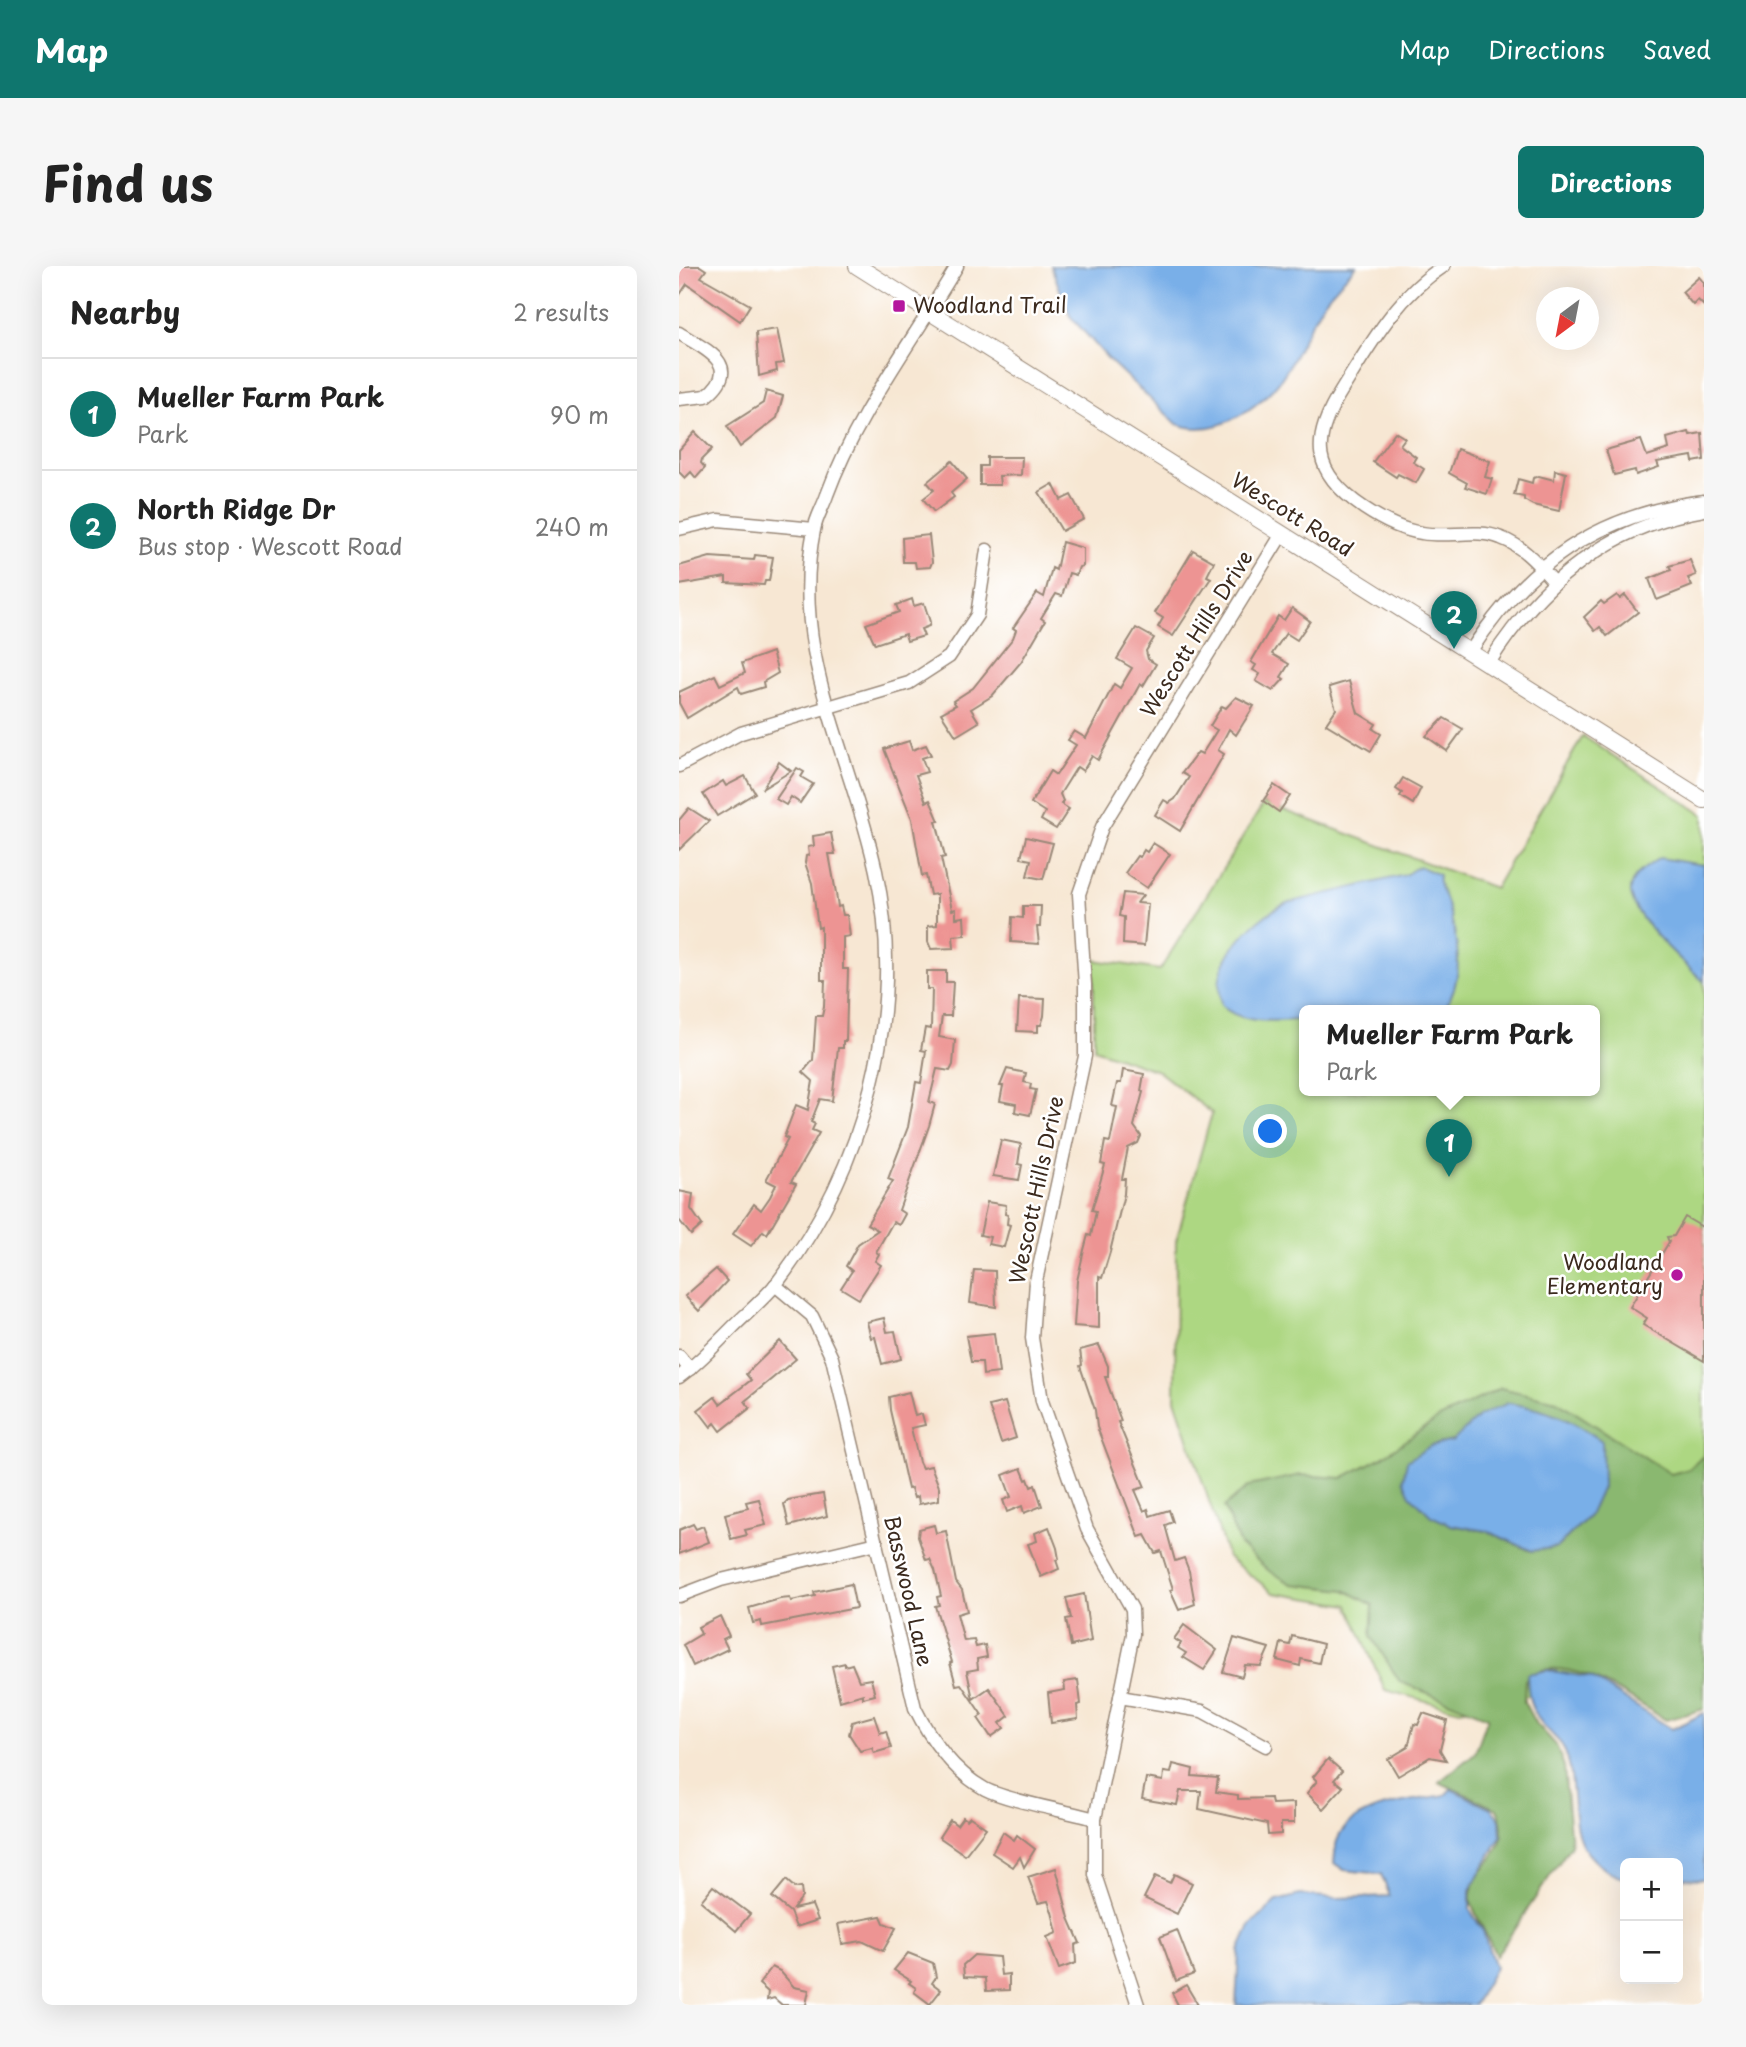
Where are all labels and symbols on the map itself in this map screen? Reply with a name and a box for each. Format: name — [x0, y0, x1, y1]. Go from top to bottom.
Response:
north arrow — [1536, 287, 1599, 350]
place label: Woodland Trail — [913, 288, 1067, 320]
marker: Woodland Trail — [891, 298, 907, 314]
street label: Wescott Road — [1226, 463, 1360, 564]
street label: Wescott Hills Drive — [1131, 543, 1260, 723]
pin: 2 — [1431, 591, 1477, 649]
street label: Wescott Hills Drive — [999, 1093, 1071, 1287]
your location — [1253, 1114, 1287, 1148]
pin: 1 — [1426, 1119, 1472, 1177]
place label: Woodland Elementary — [1547, 1245, 1663, 1301]
marker: Woodland Elementary — [1669, 1267, 1685, 1283]
street label: Basswood Lane — [877, 1512, 943, 1669]

